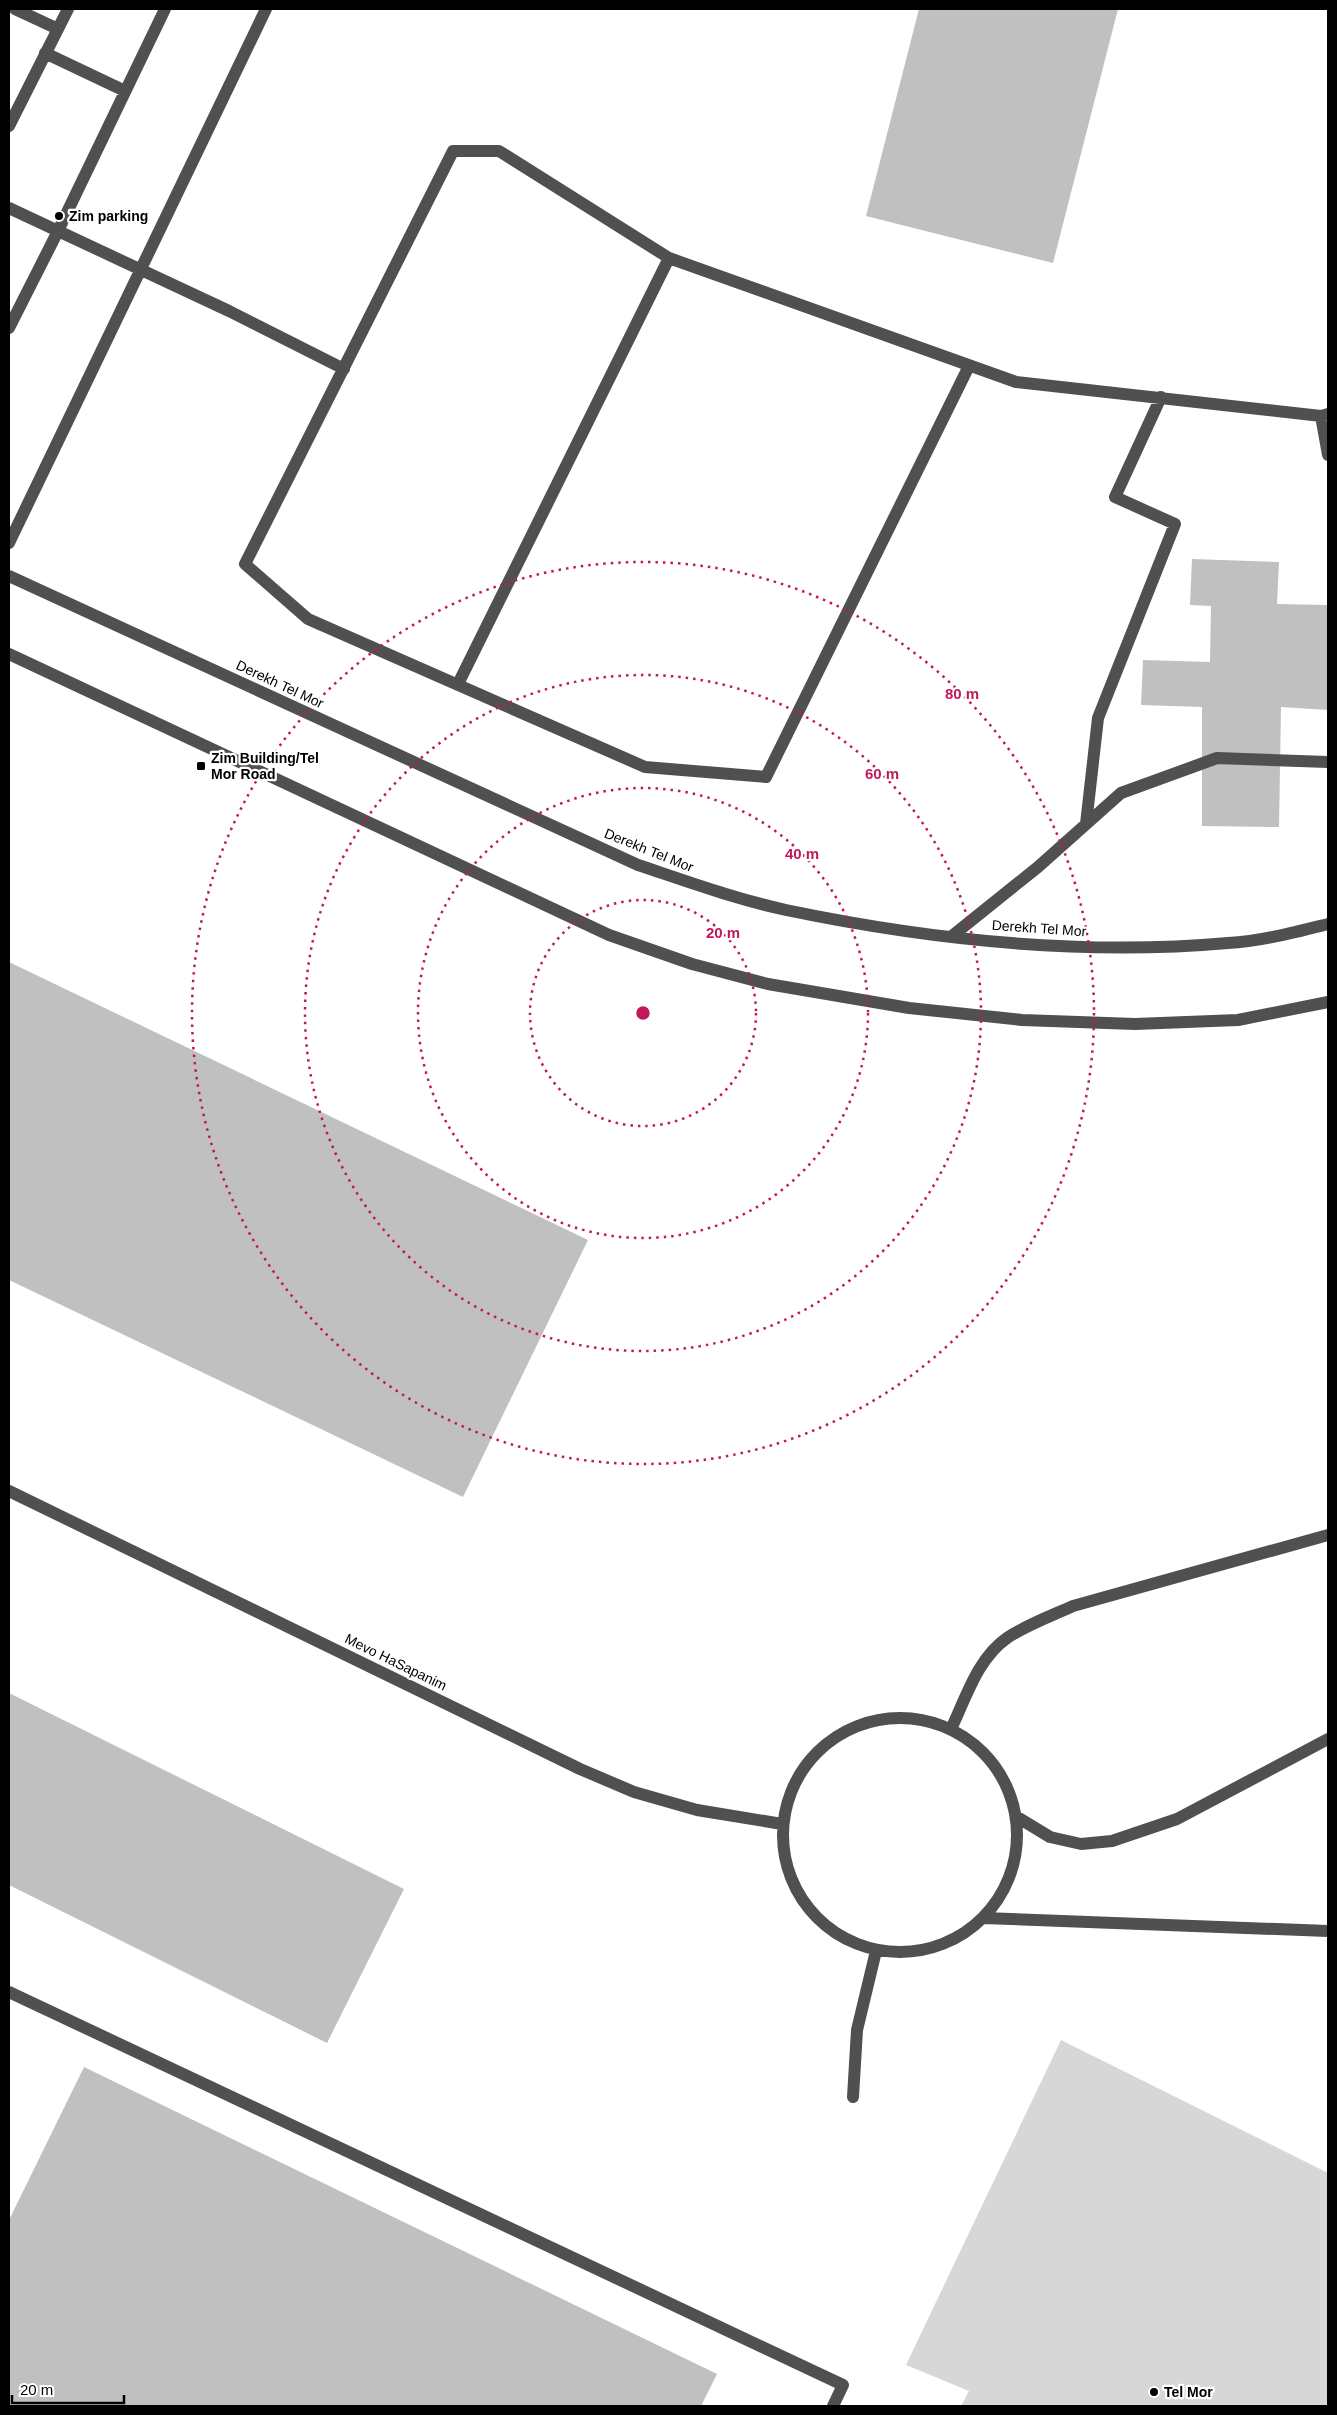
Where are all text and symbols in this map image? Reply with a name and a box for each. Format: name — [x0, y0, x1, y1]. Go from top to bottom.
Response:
place label: Zim parking — [69, 208, 148, 224]
marker: Zim parking — [53, 210, 65, 222]
street label: Derekh Tel Mor — [234, 657, 327, 711]
text: 80 m — [945, 685, 979, 702]
place label: Zim Building/Tel Mor Road — [211, 750, 319, 782]
marker: Zim Building/Tel Mor Road — [195, 760, 207, 772]
text: 60 m — [865, 765, 899, 782]
street label: Derekh Tel Mor — [602, 825, 696, 875]
text: 40 m — [785, 845, 819, 862]
street label: Derekh Tel Mor — [991, 917, 1087, 939]
text: 20 m — [706, 924, 740, 941]
centre of rings — [634, 1004, 652, 1022]
street label: Mevo HaSapanim — [342, 1630, 450, 1694]
scale bar — [12, 2372, 125, 2404]
text: 20 m — [20, 2381, 53, 2398]
place label: Tel Mor — [1164, 2384, 1213, 2400]
marker: Tel Mor — [1148, 2386, 1160, 2398]

